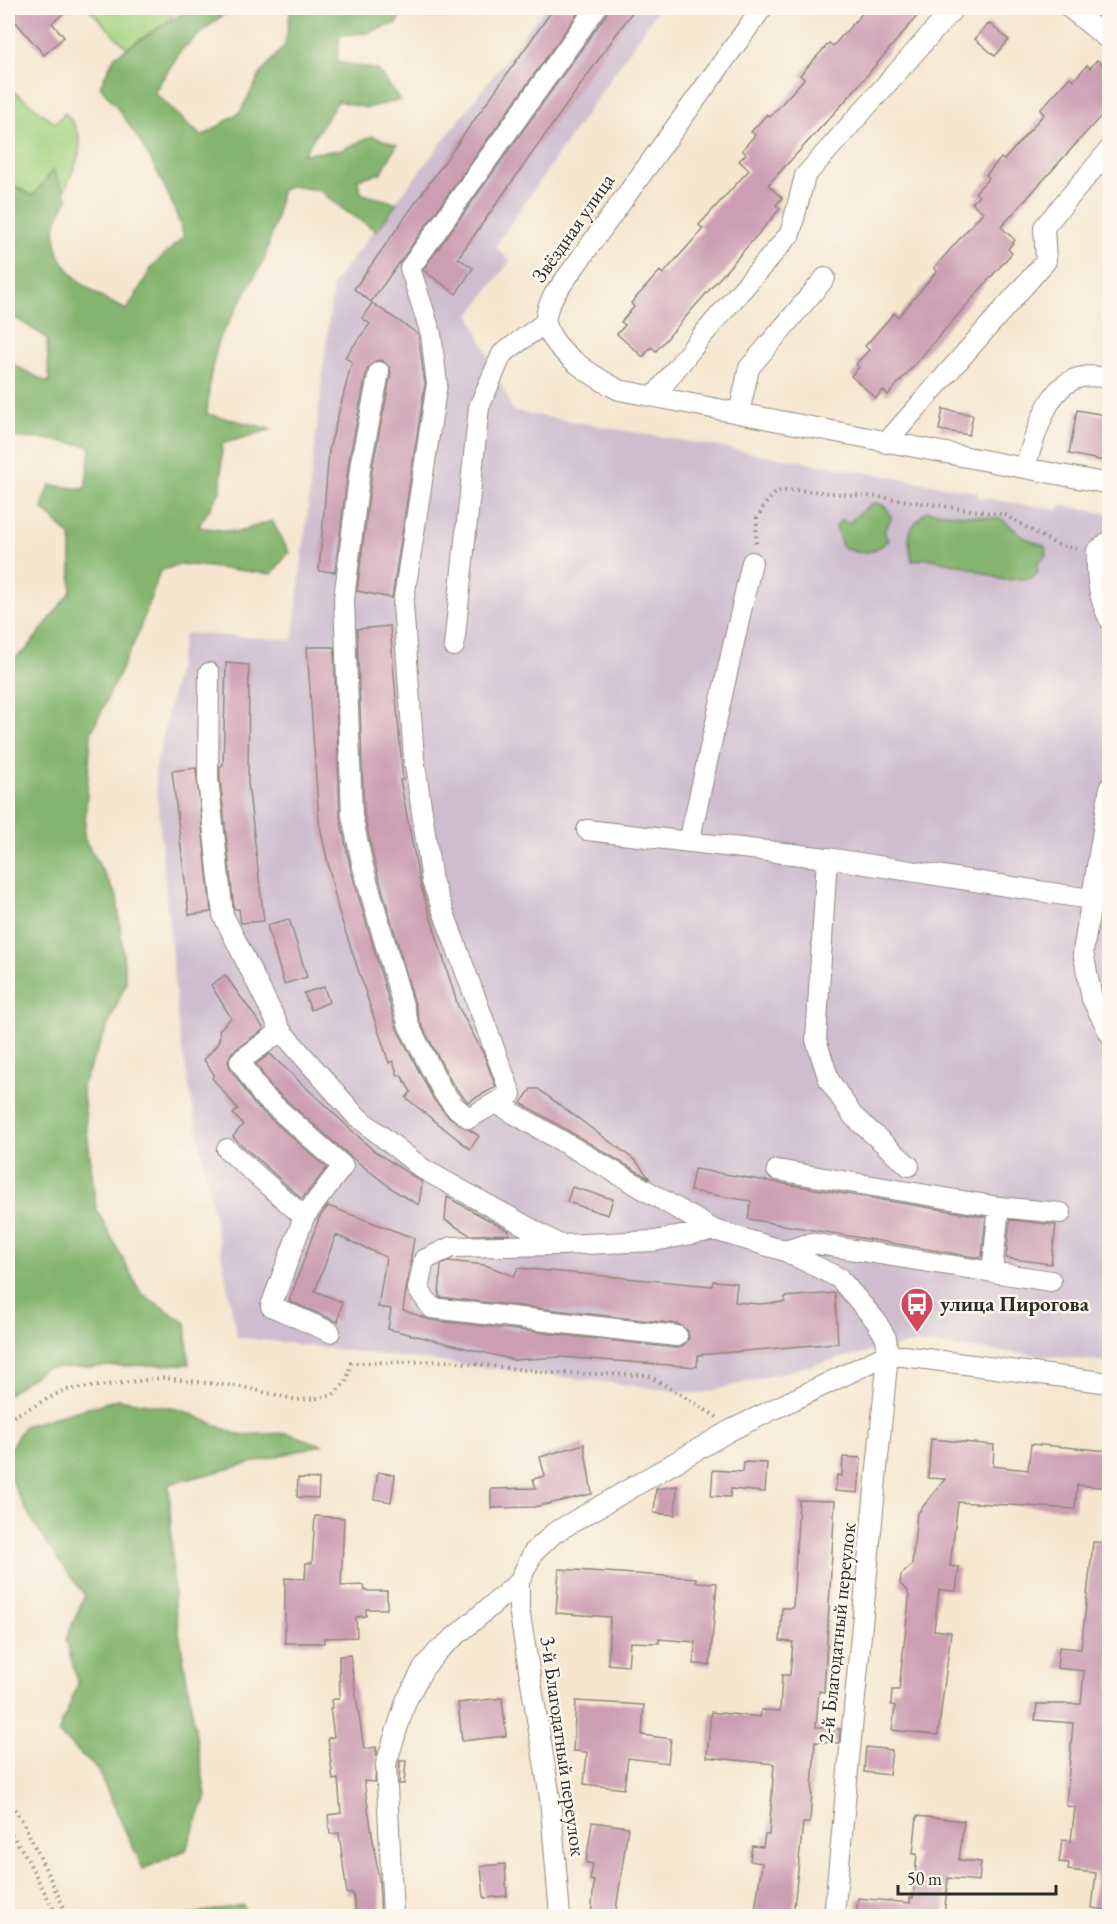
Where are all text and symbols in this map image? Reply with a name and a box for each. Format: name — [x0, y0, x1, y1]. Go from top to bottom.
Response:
street label: Звёздная улица — [525, 167, 620, 287]
bus stop icon: улица Пирогова — [899, 1286, 935, 1333]
place label: улица Пирогова — [940, 1290, 1090, 1317]
street label: 2-й Благодатный переулок — [811, 1521, 862, 1745]
street label: 3-й Благодатный переулок — [535, 1634, 592, 1858]
scale bar — [898, 1858, 1056, 1896]
text: 50 m — [907, 1867, 942, 1890]

